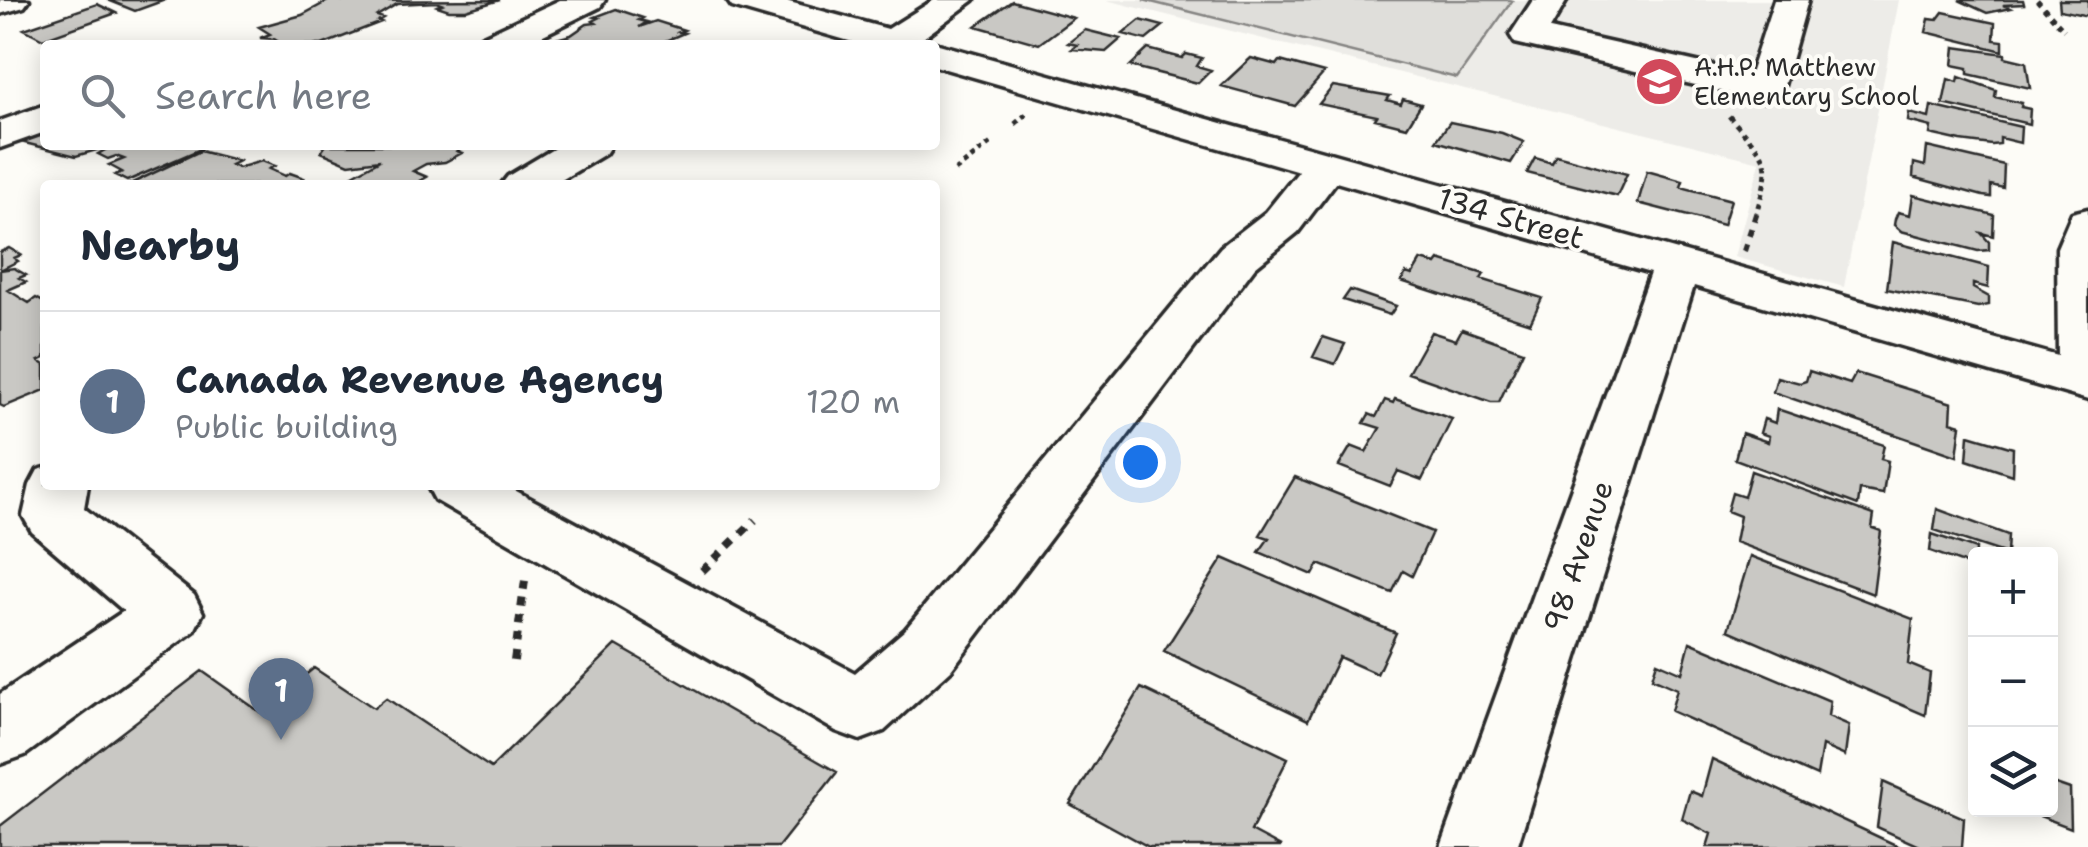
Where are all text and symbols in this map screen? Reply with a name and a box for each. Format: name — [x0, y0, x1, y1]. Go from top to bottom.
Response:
search box — [40, 40, 940, 150]
place label: A.H.P. Matthew Elementary School — [1694, 50, 1920, 113]
school or university icon: A.H.P. Matthew Elementary School — [1633, 55, 1685, 107]
icon: search — [75, 68, 130, 123]
text: Search here — [155, 70, 372, 121]
street label: 134 Street — [1433, 178, 1589, 258]
text: Nearby — [80, 217, 240, 273]
text: Canada Revenue Agency — [175, 354, 664, 405]
text: 1 — [105, 380, 120, 423]
text: 120 m — [806, 380, 900, 423]
text: Public building — [175, 405, 398, 448]
your location — [1115, 437, 1166, 488]
street label: 98 Avenue — [1533, 475, 1623, 637]
map controls — [1968, 547, 2058, 817]
button: + — [1968, 547, 2058, 637]
button: − — [1968, 637, 2058, 727]
pin: 1 — [248, 658, 314, 740]
button: layers — [1968, 727, 2058, 817]

